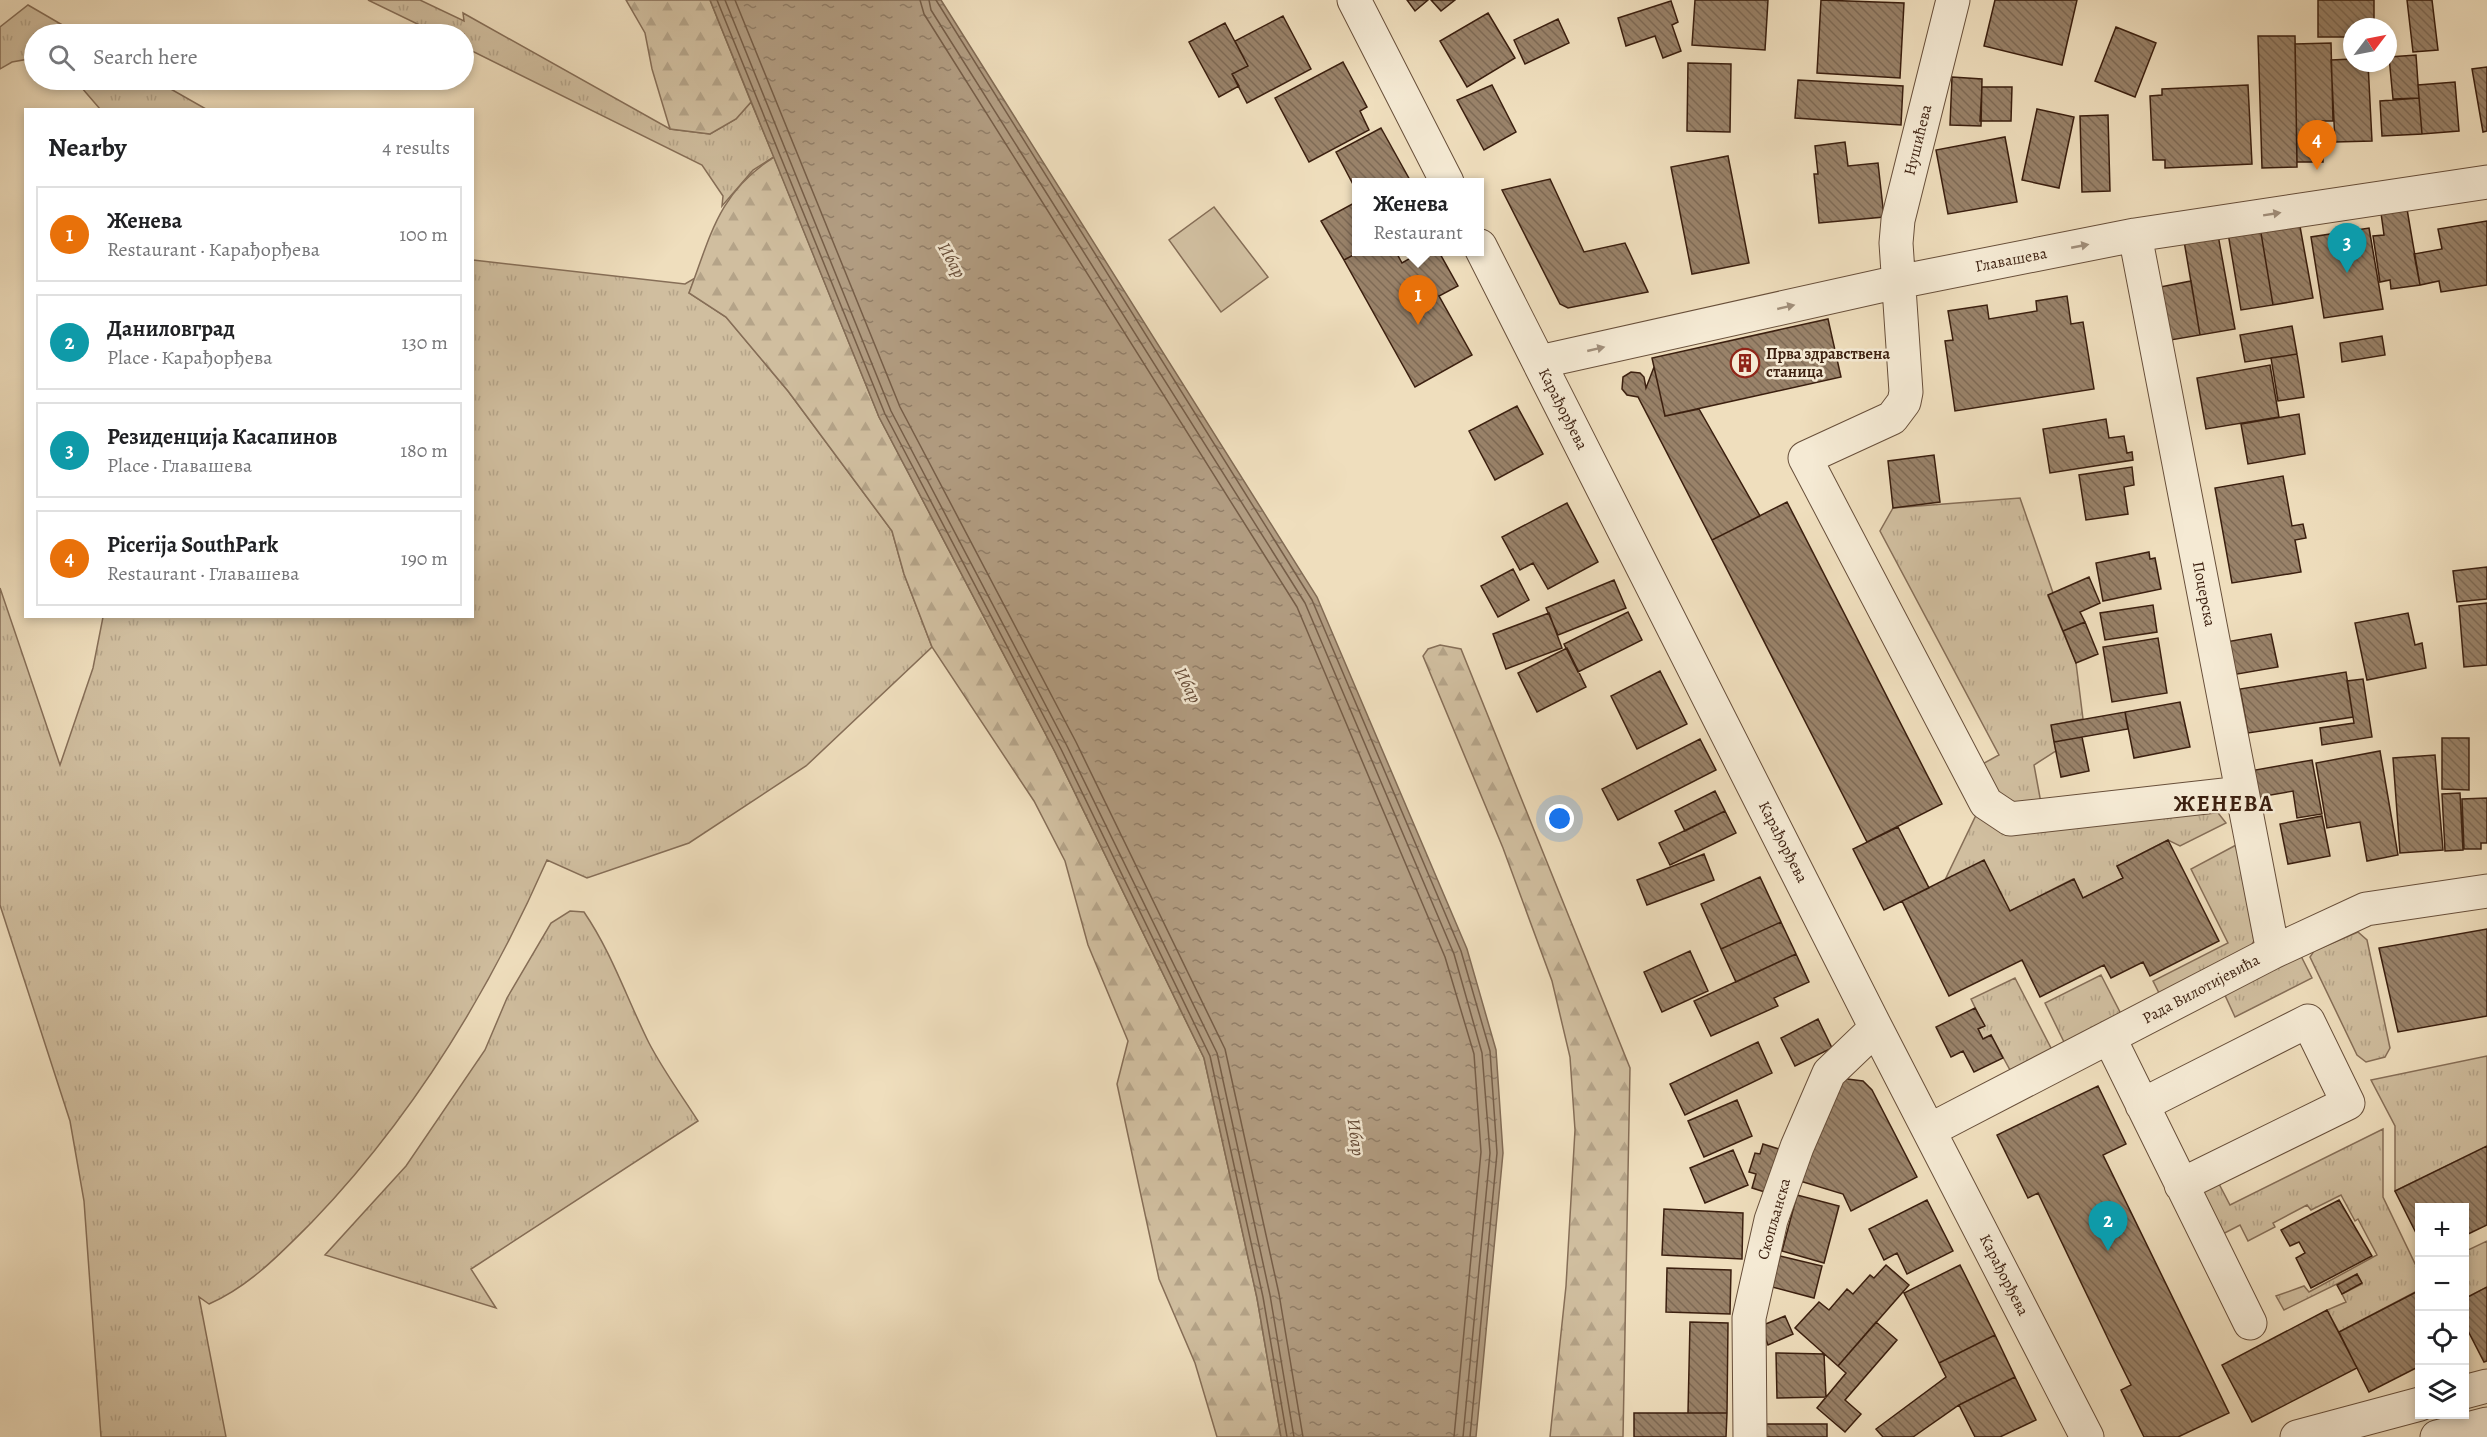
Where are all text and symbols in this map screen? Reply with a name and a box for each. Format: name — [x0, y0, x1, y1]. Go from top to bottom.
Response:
north arrow — [2343, 18, 2397, 72]
search box — [24, 24, 474, 90]
icon: search — [45, 41, 78, 74]
text: Search here — [93, 42, 198, 72]
street label: Нушићева — [1899, 102, 1938, 178]
pin: 4 — [2298, 120, 2336, 170]
text: Nearby — [48, 130, 127, 165]
text: 4 results — [382, 134, 450, 161]
popup — [1352, 178, 1484, 256]
text: Женева — [1373, 189, 1448, 219]
text: Женева — [107, 206, 182, 236]
one-way arrow — [2263, 210, 2282, 219]
text: Restaurant — [1373, 219, 1463, 246]
text: 1 — [66, 221, 73, 248]
text: 100 m — [399, 221, 448, 248]
pin: 3 — [2328, 224, 2366, 273]
text: Restaurant · Карађорђева — [107, 236, 320, 263]
water label: Ибар — [932, 238, 972, 282]
one-way arrow — [2070, 241, 2089, 250]
street label: Главашева — [1973, 242, 2049, 278]
pin: 1 — [1398, 276, 1438, 325]
one-way arrow — [1777, 302, 1796, 311]
text: Даниловград — [107, 314, 235, 344]
text: 2 — [65, 329, 74, 356]
text: 130 m — [402, 329, 448, 356]
place label: Прва здравствена станица — [1766, 343, 1890, 383]
text: Place · Карађорђева — [107, 344, 273, 371]
one-way arrow — [1586, 344, 1605, 354]
building icon: Прва здравствена станица — [1729, 347, 1761, 379]
street label: Карађорђева — [1533, 364, 1593, 454]
text: Резиденција Касапинов — [107, 422, 337, 452]
text: 3 — [65, 437, 74, 464]
text: 180 m — [400, 437, 448, 464]
text: Place · Главашева — [107, 452, 252, 479]
text: Picerija SouthPark — [107, 530, 278, 560]
text: 4 — [65, 545, 74, 572]
text: 190 m — [401, 545, 448, 572]
street label: Поцерска — [2187, 559, 2221, 629]
text: Restaurant · Главашева — [107, 560, 300, 587]
water label: Ибар — [1169, 663, 1207, 707]
district label: ЖЕНЕВА — [2174, 789, 2274, 819]
street label: Карађорђева — [1753, 797, 1813, 887]
your location — [1545, 804, 1574, 833]
street label: Рада Вилотијевића — [2139, 949, 2264, 1029]
water label: Ибар — [1342, 1117, 1370, 1157]
street label: Скопљанска — [1752, 1175, 1796, 1262]
pin: 2 — [2088, 1202, 2128, 1251]
map controls — [2415, 1203, 2469, 1419]
button: + — [2415, 1203, 2469, 1257]
street label: Карађорђева — [1974, 1230, 2034, 1320]
button: − — [2415, 1257, 2469, 1311]
button: locate — [2415, 1311, 2469, 1365]
button: layers — [2415, 1365, 2469, 1419]

